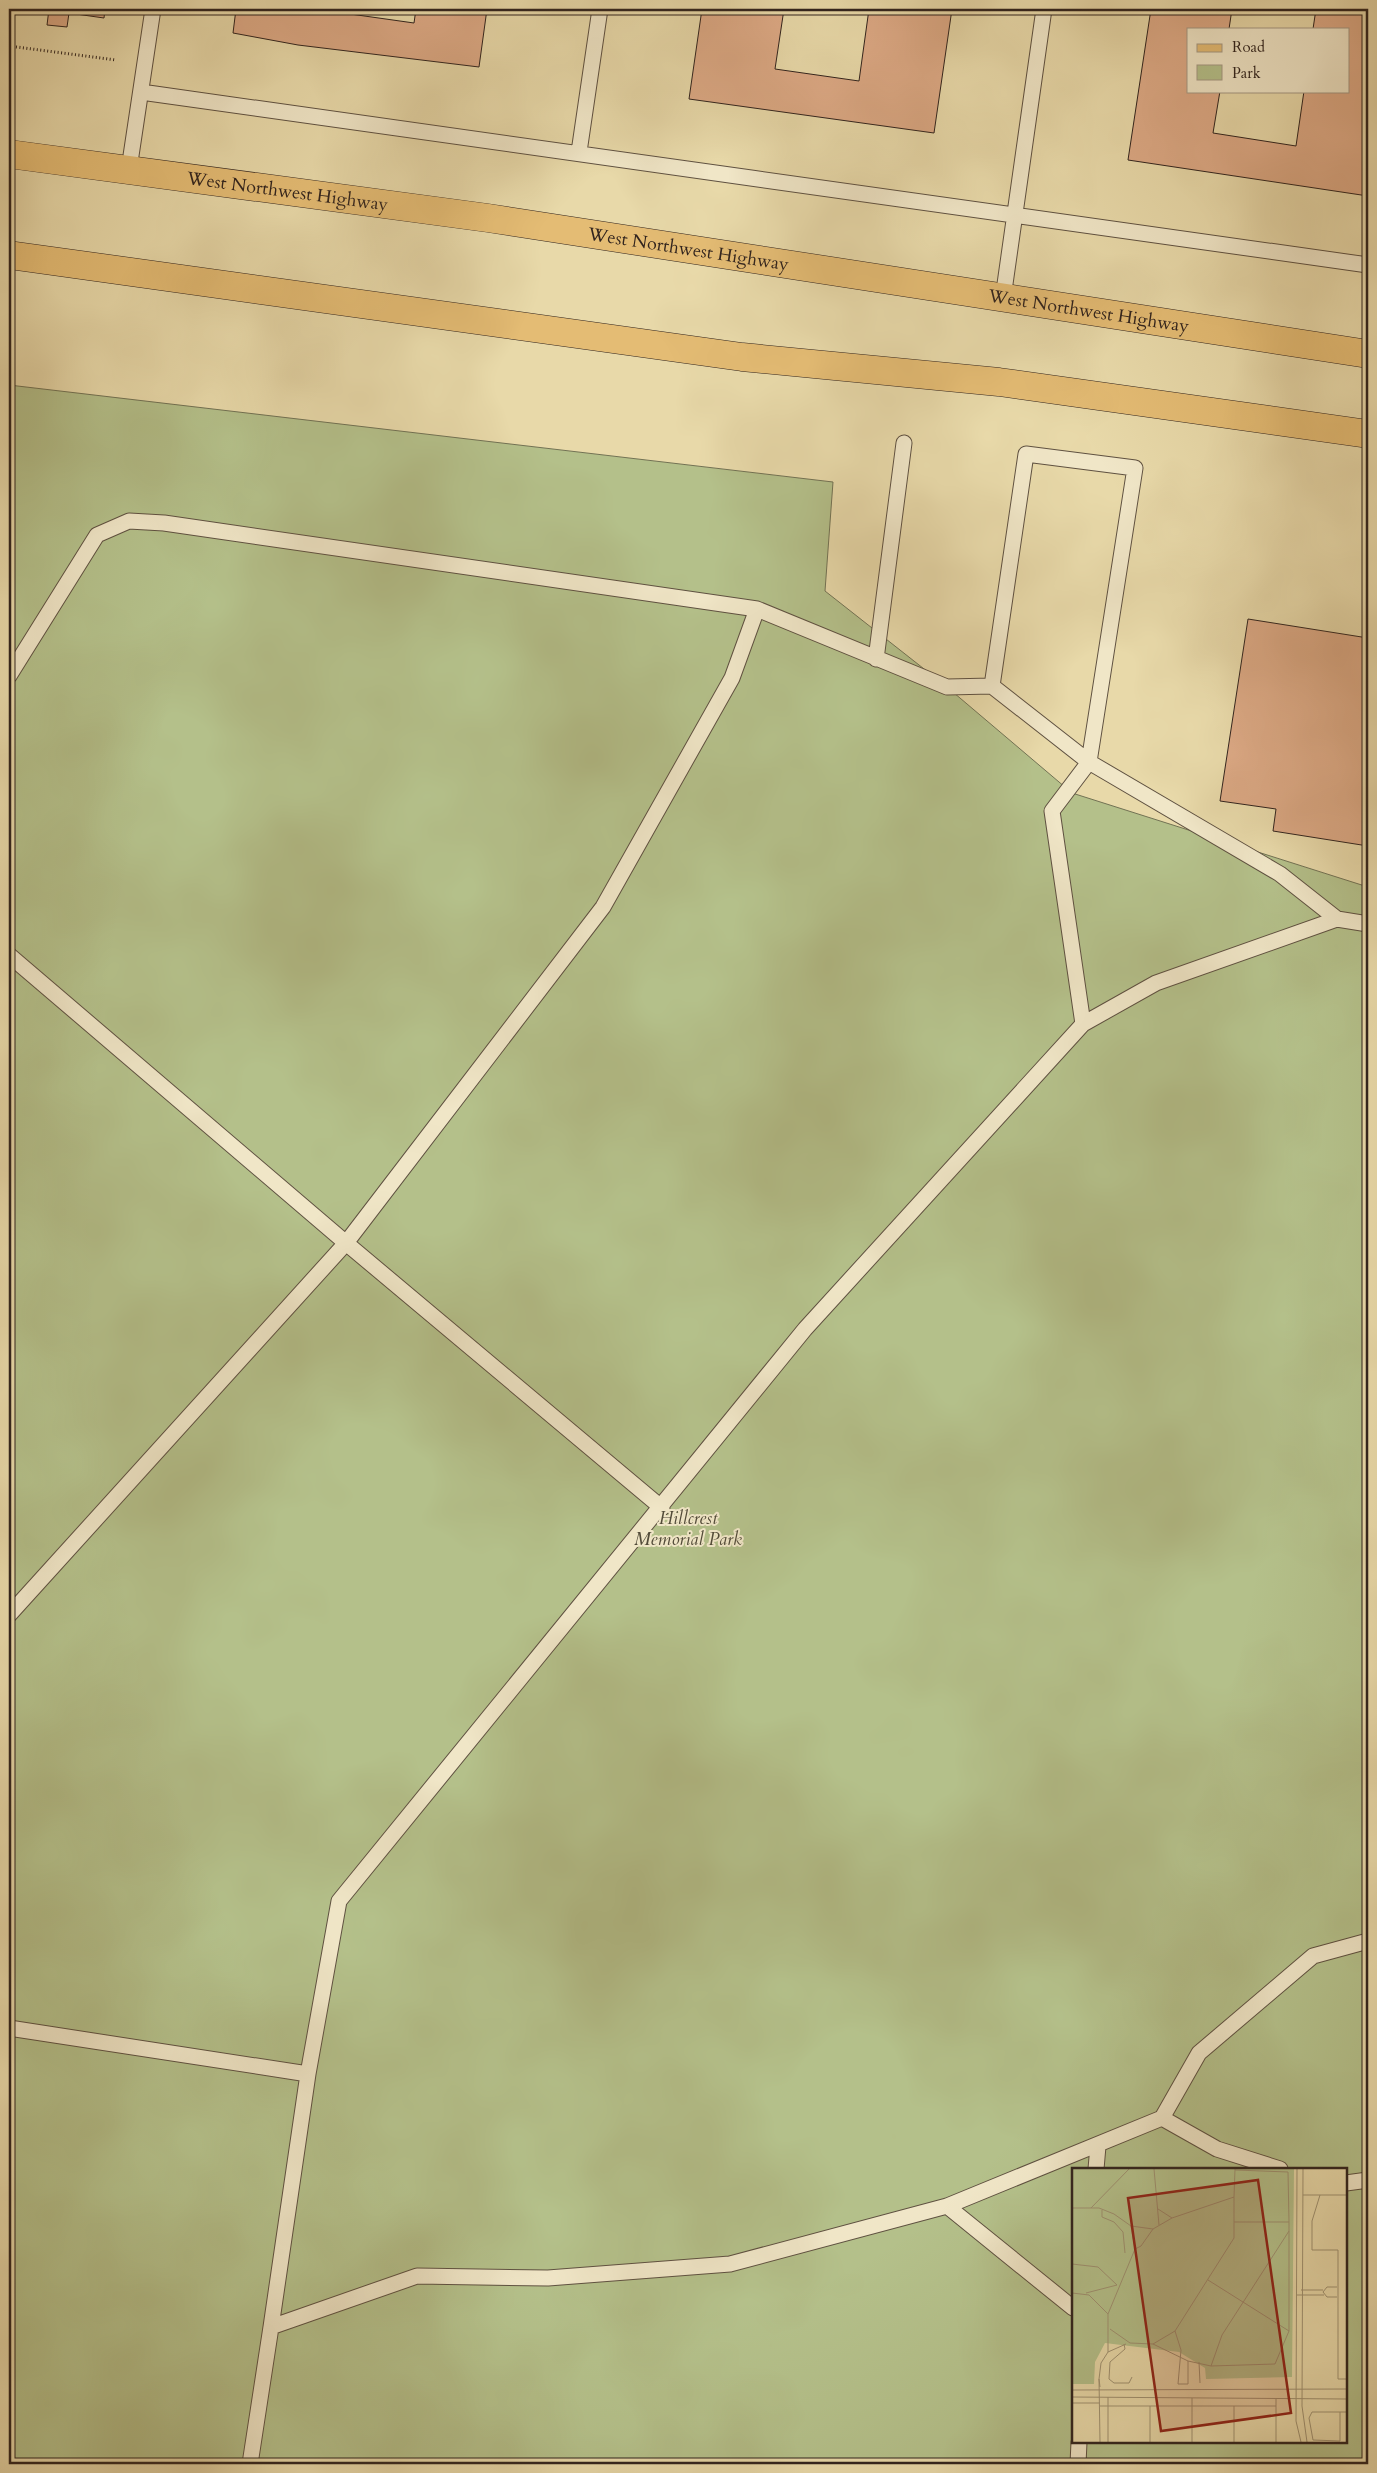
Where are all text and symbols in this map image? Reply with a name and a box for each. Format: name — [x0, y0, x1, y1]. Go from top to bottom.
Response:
legend — [1187, 28, 1350, 92]
text: Road — [1232, 37, 1265, 57]
text: Park — [1232, 63, 1261, 83]
street label: West Northwest Highway — [184, 166, 390, 218]
street label: West Northwest Highway — [585, 221, 791, 277]
street label: West Northwest Highway — [985, 283, 1191, 339]
park label: Hillcrest Memorial Park — [634, 1506, 742, 1552]
inset map — [1072, 2168, 1347, 2443]

